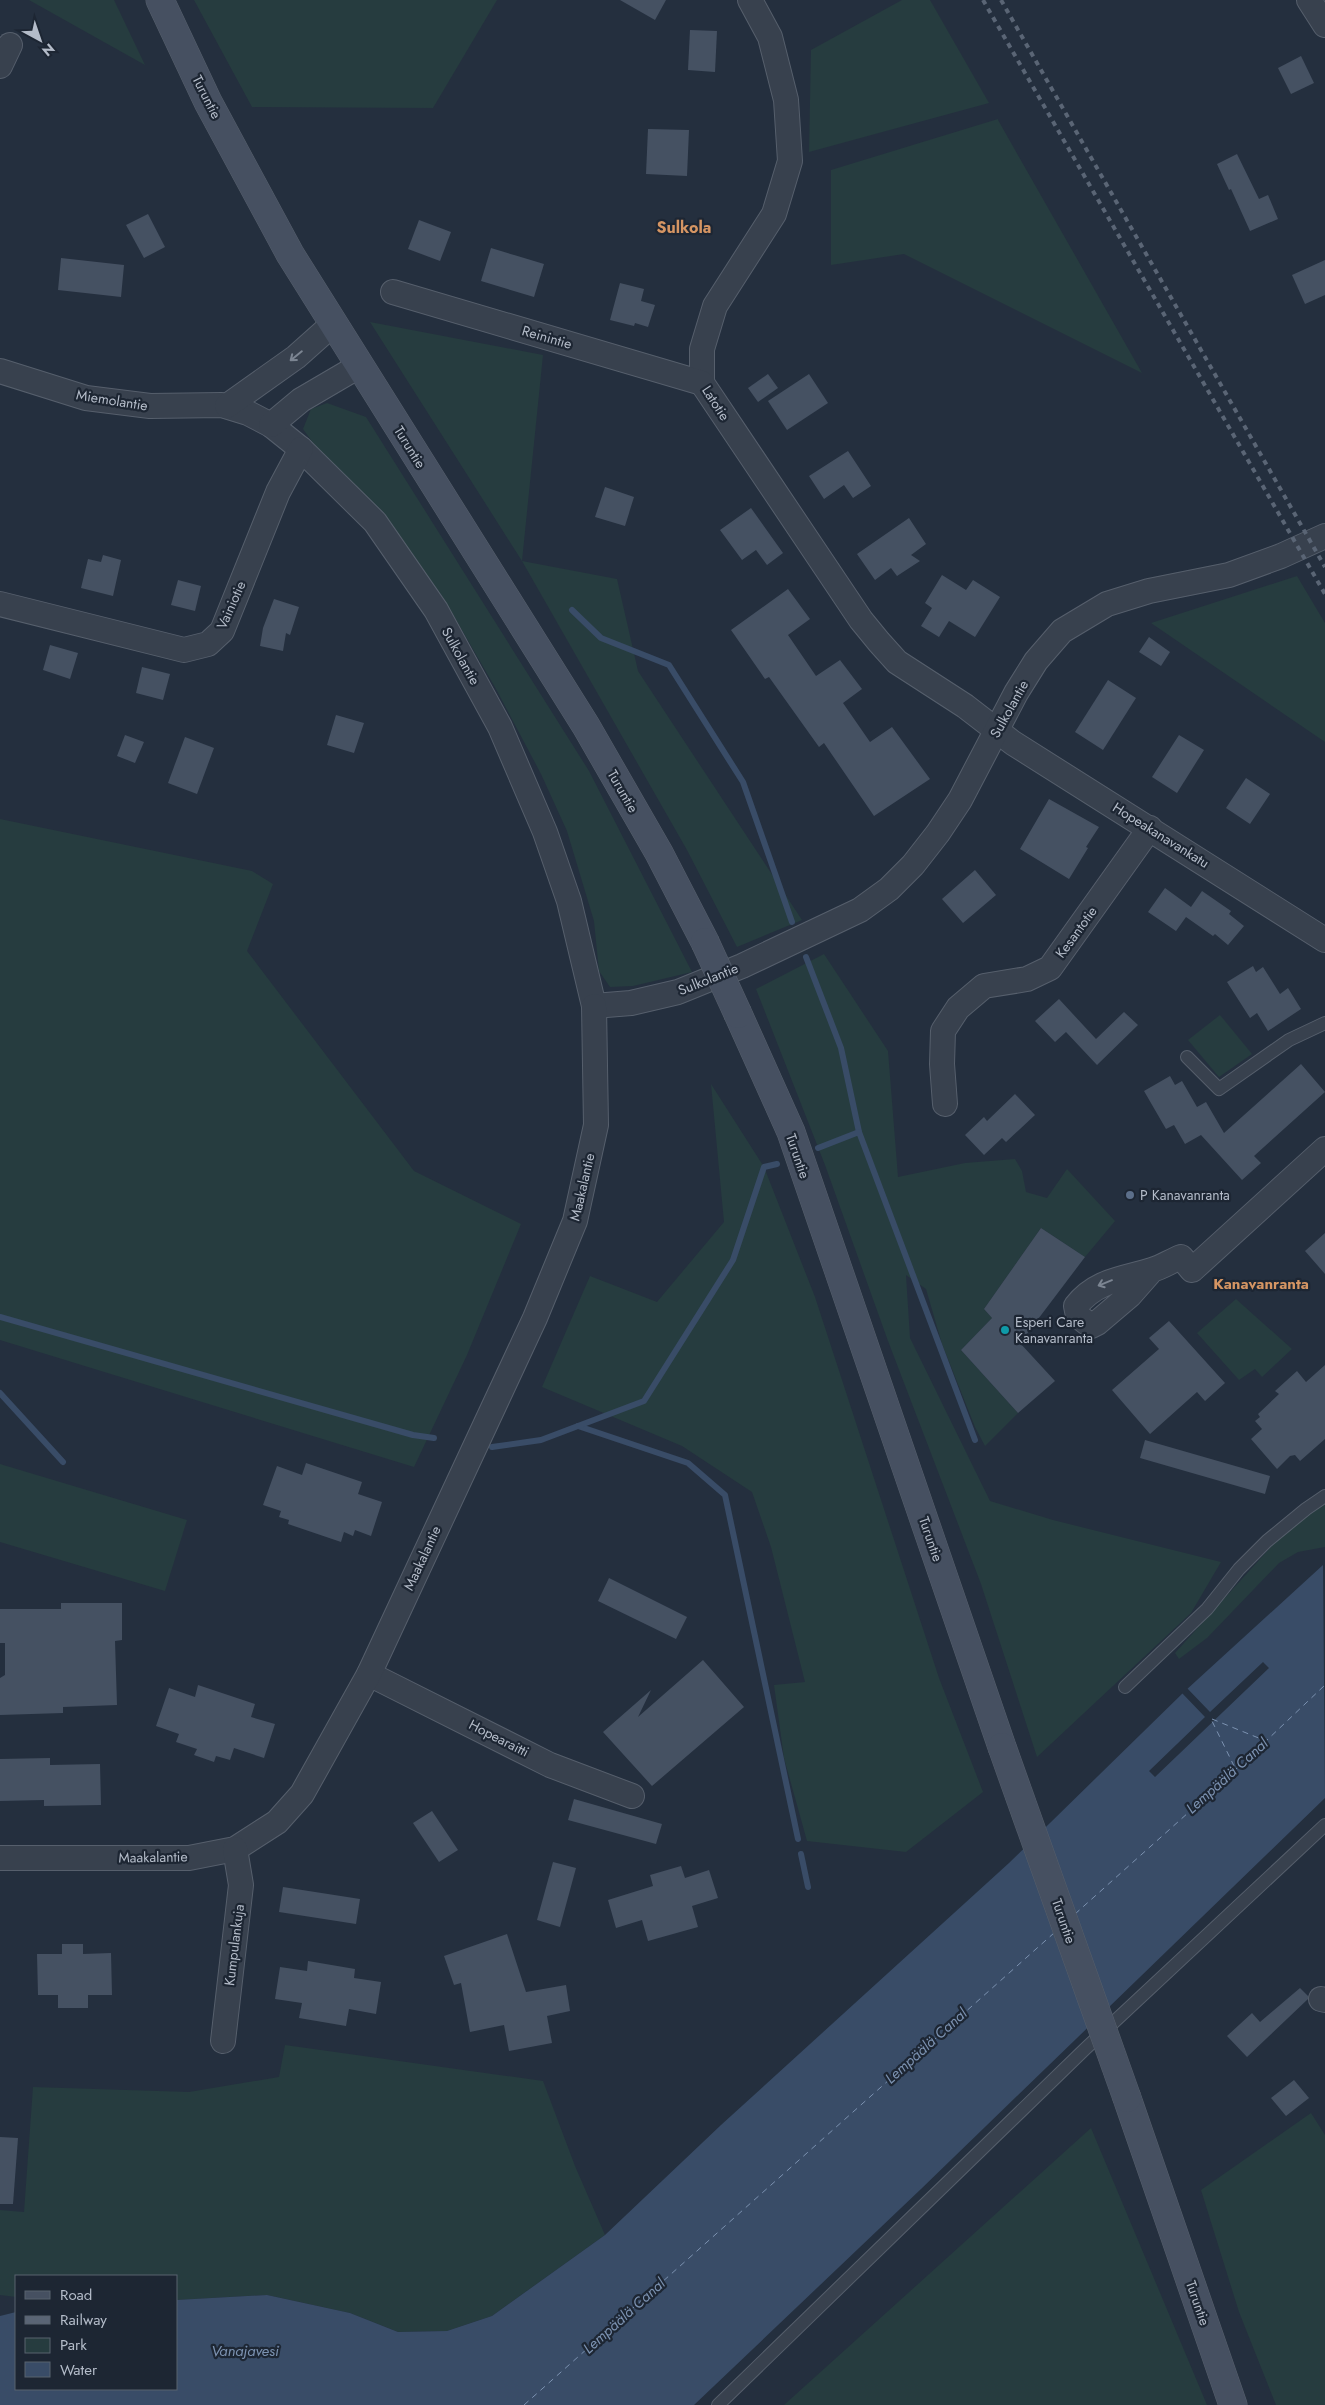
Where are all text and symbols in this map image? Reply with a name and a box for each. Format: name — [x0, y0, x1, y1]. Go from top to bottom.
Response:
north arrow — [15, 15, 65, 65]
text: N — [38, 39, 59, 61]
street label: Turuntie — [188, 72, 226, 122]
district label: Sulkola — [657, 216, 711, 239]
street label: Reinintie — [520, 320, 574, 354]
one-way arrow — [290, 351, 303, 362]
street label: Latotie — [697, 382, 735, 424]
street label: Miemolantie — [75, 384, 149, 416]
street label: Turuntie — [389, 422, 431, 472]
street label: Vainiotie — [211, 578, 251, 632]
street label: Sulkolantie — [437, 623, 485, 689]
street label: Sulkolantie — [985, 676, 1033, 742]
street label: Turuntie — [603, 766, 643, 816]
street label: Hopeakanavankatu — [1109, 797, 1213, 873]
street label: Kesantotie — [1050, 902, 1102, 962]
street label: Sulkolantie — [675, 958, 741, 1000]
street label: Turuntie — [781, 1131, 815, 1181]
street label: Maakalantie — [564, 1151, 600, 1223]
place label: P Kanavanranta — [1140, 1185, 1230, 1205]
marker: P Kanavanranta — [1124, 1189, 1136, 1201]
district label: Kanavanranta — [1213, 1273, 1309, 1295]
one-way arrow — [1098, 1279, 1114, 1288]
place label: Esperi Care Kanavanranta — [1015, 1312, 1093, 1348]
marker: Esperi Care Kanavanranta — [999, 1324, 1011, 1336]
street label: Turuntie — [914, 1514, 948, 1564]
street label: Maakalantie — [398, 1522, 446, 1594]
street label: Hopearaitti — [465, 1714, 533, 1762]
water label: Lempäälä Canal — [1181, 1733, 1273, 1819]
street label: Maakalantie — [118, 1846, 188, 1868]
street label: Turuntie — [1047, 1896, 1081, 1946]
street label: Kumpulankuja — [219, 1903, 249, 1987]
water label: Lempäälä Canal — [880, 2003, 972, 2089]
water label: Lempäälä Canal — [578, 2273, 670, 2359]
legend — [15, 2275, 178, 2390]
street label: Turuntie — [1181, 2278, 1215, 2328]
text: Road — [60, 2284, 92, 2306]
text: Railway — [60, 2309, 107, 2331]
text: Park — [60, 2334, 87, 2356]
water label: Vanajavesi — [211, 2340, 279, 2362]
text: Water — [60, 2359, 98, 2381]

